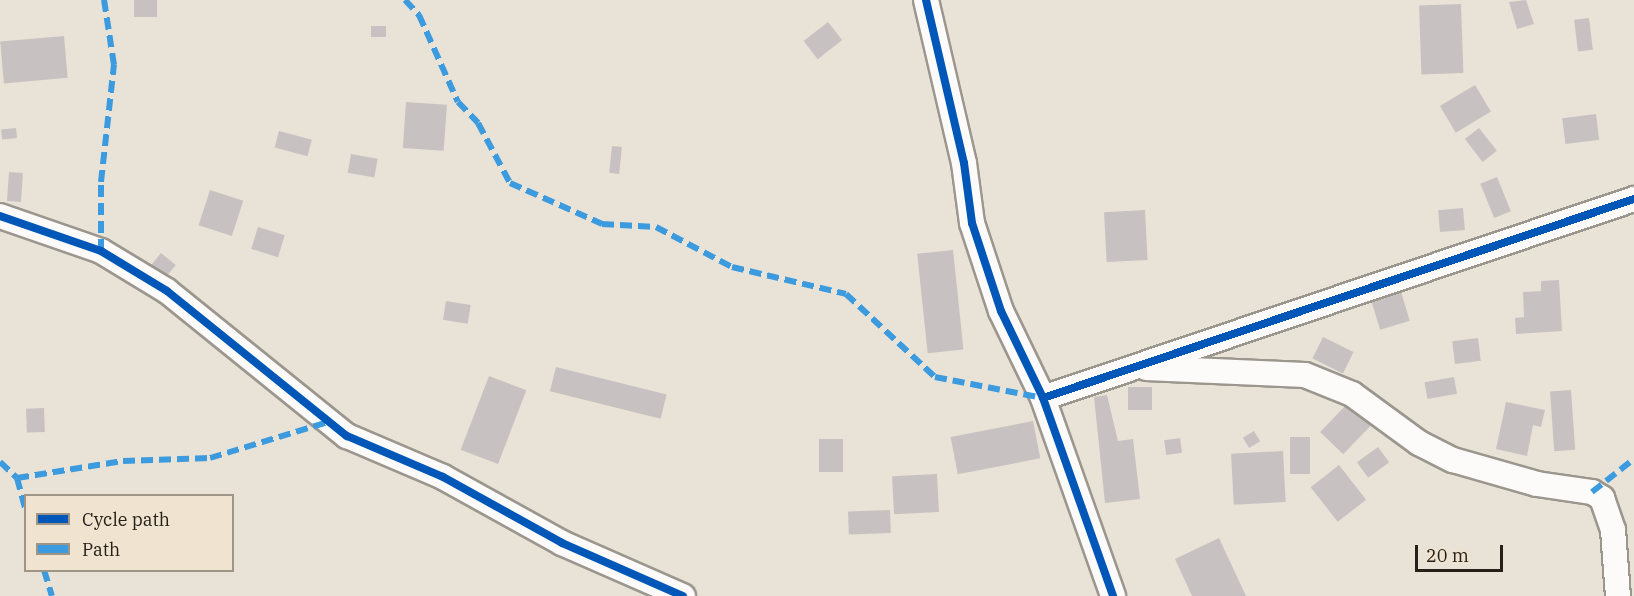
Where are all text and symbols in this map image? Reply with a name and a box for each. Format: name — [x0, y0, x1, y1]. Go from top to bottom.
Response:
legend — [24, 494, 234, 572]
text: Cycle path — [82, 508, 170, 531]
scale bar — [1418, 533, 1506, 571]
text: Path — [82, 538, 120, 561]
text: 20 m — [1426, 544, 1469, 567]

